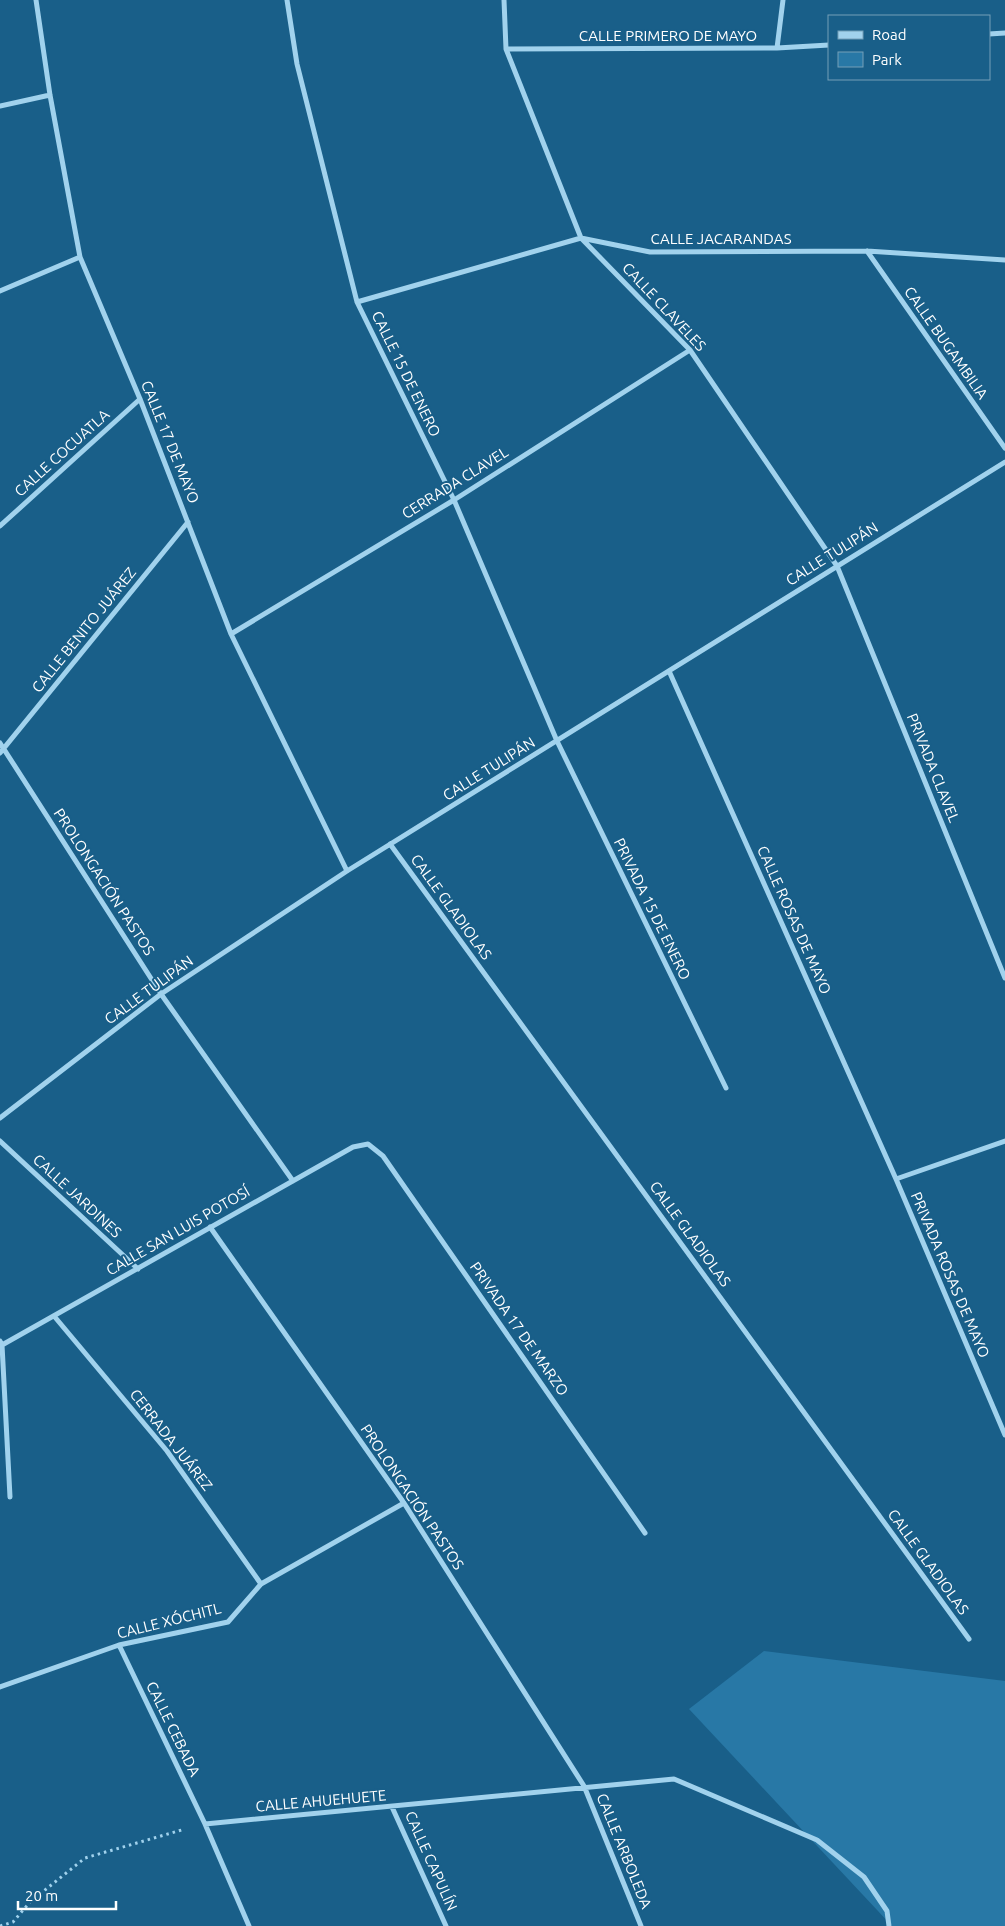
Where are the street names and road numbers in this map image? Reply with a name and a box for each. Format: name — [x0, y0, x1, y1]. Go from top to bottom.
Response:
street label: CALLE PRIMERO DE MAYO — [579, 27, 757, 44]
street label: CALLE JACARANDAS — [650, 230, 792, 247]
street label: CALLE CLAVELES — [619, 259, 710, 354]
street label: CALLE BUGAMBILIA — [901, 283, 992, 402]
street label: CALLE 15 DE ENERO — [369, 308, 444, 439]
street label: CALLE 17 DE MAYO — [138, 378, 203, 506]
street label: CALLE COCUATLA — [11, 405, 113, 500]
street label: CERRADA CLAVEL — [399, 443, 511, 522]
street label: CALLE TULIPÁN — [783, 518, 881, 589]
street label: CALLE BENITO JUÁREZ — [28, 564, 139, 696]
street label: PRIVADA CLAVEL — [904, 711, 963, 825]
street label: CALLE TULIPÁN — [440, 733, 538, 804]
street label: PROLONGACIÓN PASTOS — [51, 805, 158, 958]
street label: PRIVADA 15 DE ENERO — [611, 835, 694, 982]
street label: CALLE ROSAS DE MAYO — [754, 843, 835, 997]
street label: CALLE GLADIOLAS — [407, 851, 495, 963]
street label: CALLE TULIPÁN — [101, 952, 196, 1027]
street label: CALLE JARDINES — [30, 1150, 125, 1241]
street label: CALLE GLADIOLAS — [646, 1178, 734, 1290]
street label: CALLE SAN LUIS POTOSÍ — [103, 1182, 253, 1279]
street label: PRIVADA ROSAS DE MAYO — [908, 1189, 993, 1360]
street label: PRIVADA 17 DE MARZO — [467, 1259, 572, 1399]
street label: CERRADA JUÁREZ — [127, 1386, 216, 1494]
street label: PROLONGACIÓN PASTOS — [357, 1421, 468, 1573]
street label: CALLE GLADIOLAS — [884, 1506, 972, 1618]
street label: CALLE XÓCHITL — [115, 1599, 223, 1642]
street label: CALLE CEBADA — [143, 1679, 204, 1779]
street label: CALLE AHUEHUETE — [255, 1786, 387, 1815]
street label: CALLE ARBOLEDA — [594, 1791, 655, 1911]
street label: CALLE CAPULÍN — [402, 1808, 461, 1913]

